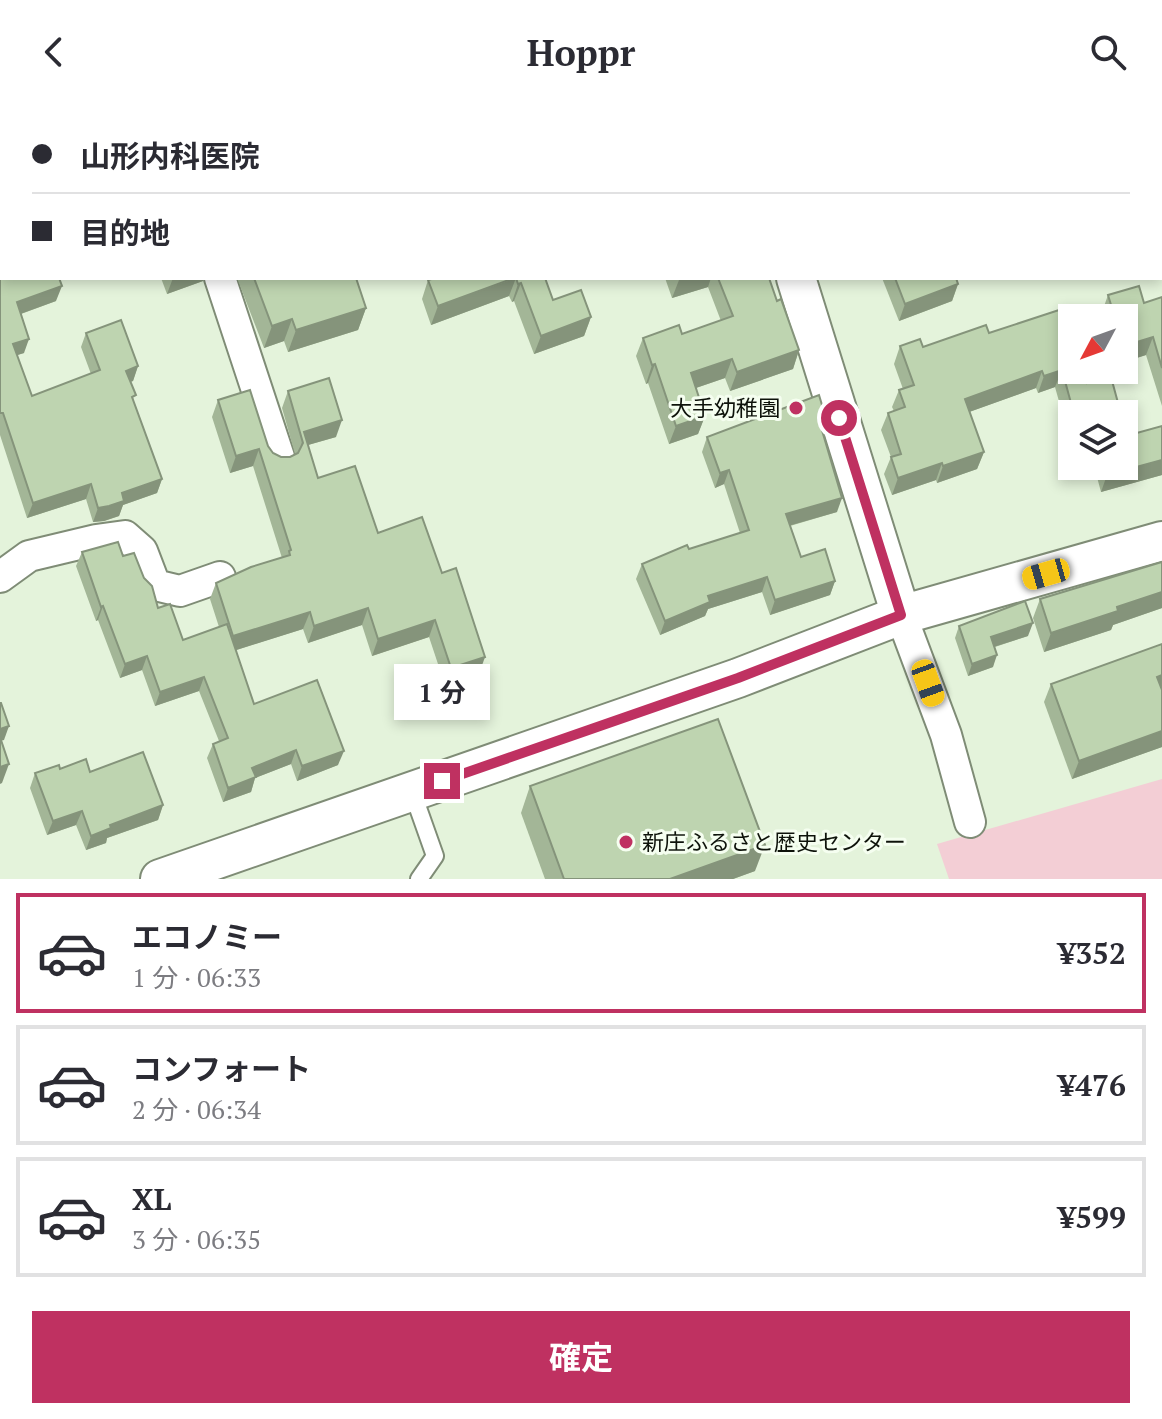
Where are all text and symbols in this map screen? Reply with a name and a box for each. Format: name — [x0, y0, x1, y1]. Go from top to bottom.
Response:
text: Hoppr — [527, 29, 635, 76]
icon: back — [32, 30, 76, 74]
icon: search — [1086, 30, 1130, 74]
text: 山形内科医院 — [80, 136, 260, 176]
text: 目的地 — [80, 213, 170, 253]
north arrow — [1058, 304, 1138, 384]
map controls — [1058, 304, 1138, 480]
place label: 大手幼稚園 — [670, 393, 780, 422]
marker: 大手幼稚園 — [787, 399, 805, 417]
route start — [821, 400, 857, 436]
button: layers — [1058, 400, 1138, 480]
car — [1020, 556, 1072, 592]
car — [909, 656, 947, 710]
callout: 1 分 — [394, 665, 490, 721]
text: 1 分 — [418, 675, 466, 709]
route end — [424, 763, 460, 799]
place label: 新庄ふるさと歴史センター — [642, 827, 906, 856]
marker: 新庄ふるさと歴史センター — [617, 833, 635, 851]
icon: car — [36, 917, 108, 989]
text: エコノミー — [132, 917, 282, 957]
text: ¥352 — [1058, 933, 1126, 973]
text: 1 分 · 06:33 — [132, 960, 261, 994]
icon: car — [36, 1049, 108, 1121]
text: コンフォート — [132, 1049, 311, 1089]
text: ¥476 — [1058, 1065, 1126, 1105]
text: 2 分 · 06:34 — [132, 1092, 261, 1126]
text: XL — [132, 1179, 171, 1219]
icon: car — [36, 1181, 108, 1253]
text: ¥599 — [1058, 1197, 1126, 1237]
text: 3 分 · 06:35 — [132, 1222, 261, 1256]
button: 確定 — [32, 1311, 1130, 1403]

